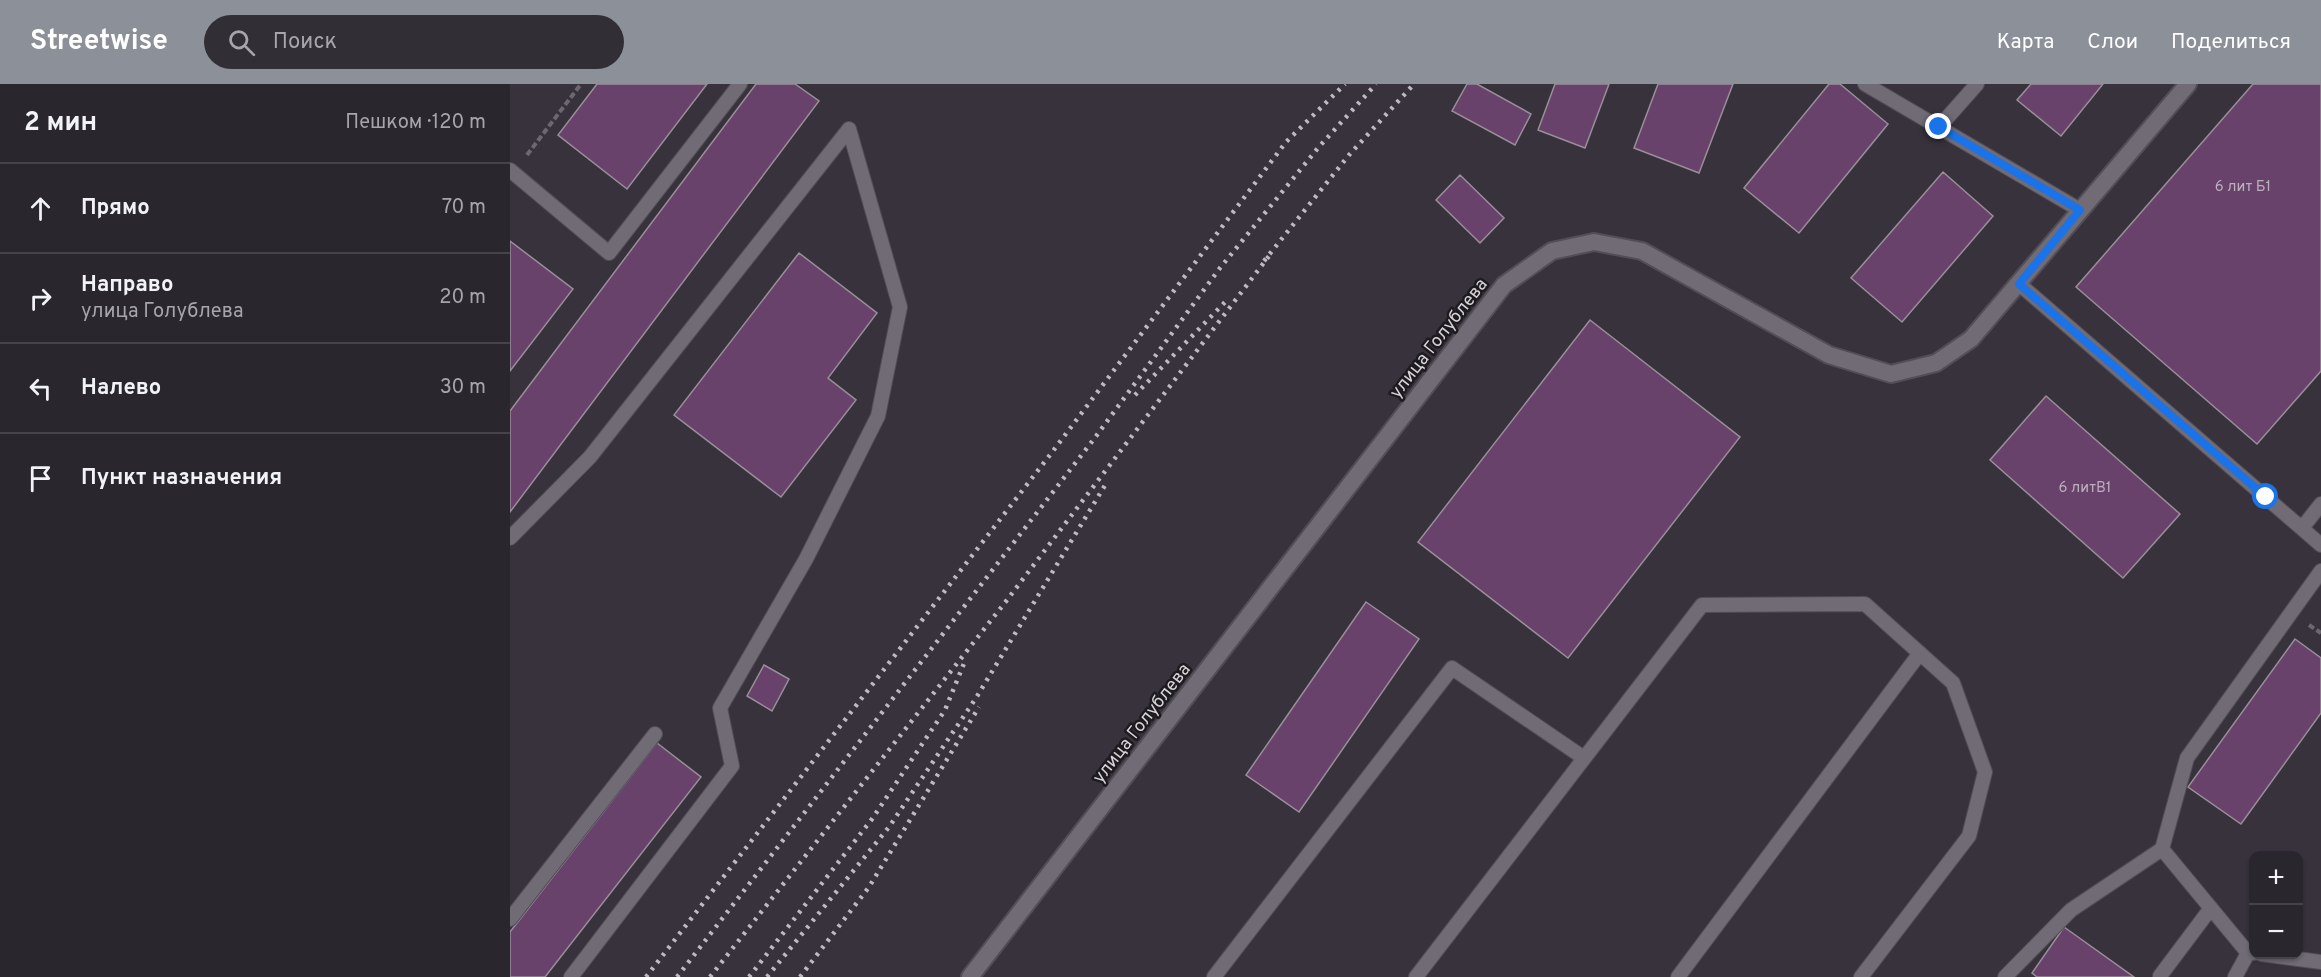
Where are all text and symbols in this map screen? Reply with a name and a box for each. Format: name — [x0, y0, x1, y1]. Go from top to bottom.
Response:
search box — [204, 15, 624, 69]
text: Streetwise — [30, 24, 168, 60]
icon: search — [225, 26, 258, 59]
text: Поиск — [273, 29, 337, 56]
text: Карта — [1997, 29, 2054, 56]
text: Слои — [2087, 29, 2138, 56]
text: Поделиться — [2171, 29, 2291, 56]
text: 2 мин — [24, 107, 97, 140]
text: Пешком · 120 m — [345, 110, 486, 136]
route end — [1925, 113, 1951, 139]
house number: 6 лит Б1 — [2215, 178, 2271, 197]
icon: ahead — [24, 192, 57, 225]
text: Прямо — [81, 195, 150, 222]
text: 70 m — [442, 195, 486, 221]
text: Направо — [81, 272, 173, 299]
street label: улица Голублева — [1385, 274, 1493, 404]
icon: right — [24, 282, 57, 315]
text: 20 m — [439, 285, 486, 311]
text: улица Голублева — [81, 299, 243, 325]
icon: left — [24, 372, 57, 405]
text: Налево — [81, 375, 161, 402]
text: 30 m — [440, 375, 486, 401]
icon: arrive — [24, 462, 57, 495]
text: Пункт назначения — [81, 465, 282, 492]
house number: 6 литВ1 — [2059, 479, 2111, 498]
route start — [2252, 483, 2278, 509]
street label: улица Голублева — [1088, 659, 1196, 789]
map controls — [2249, 851, 2303, 959]
button: + — [2249, 851, 2303, 905]
button: − — [2249, 905, 2303, 959]

